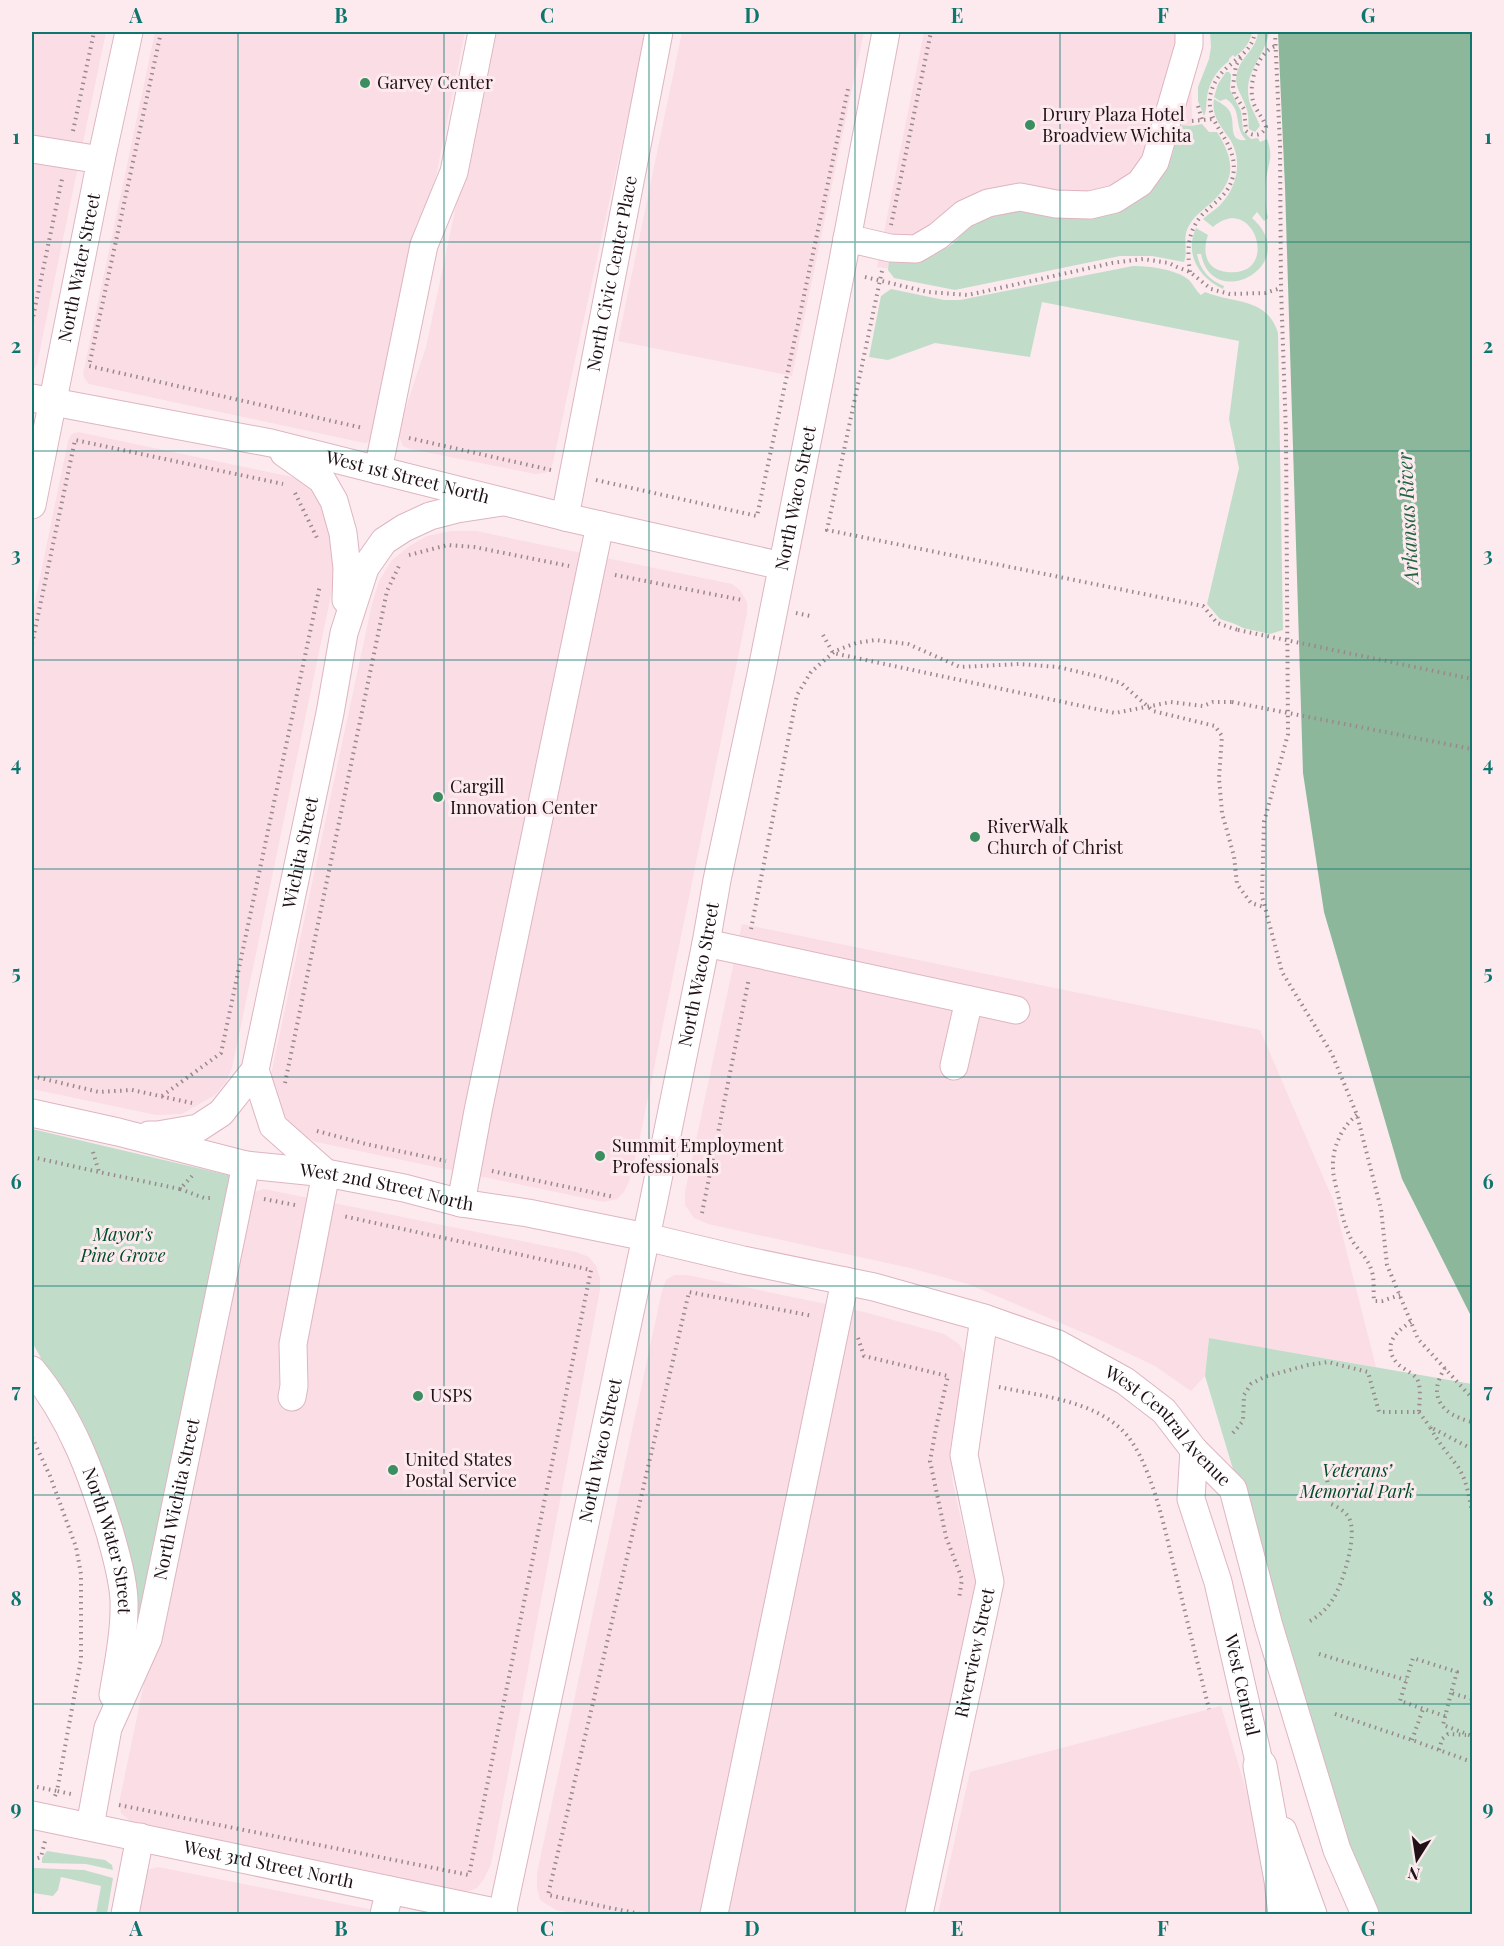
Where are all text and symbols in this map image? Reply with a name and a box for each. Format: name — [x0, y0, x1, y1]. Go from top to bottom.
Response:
text: A — [128, 1, 143, 28]
text: B — [334, 1, 348, 28]
text: C — [540, 1, 554, 28]
text: D — [744, 1, 760, 28]
text: E — [951, 1, 963, 28]
text: F — [1157, 1, 1169, 28]
text: G — [1361, 1, 1376, 28]
place label: Garvey Center — [377, 70, 493, 94]
marker: Garvey Center — [358, 76, 372, 90]
place label: Drury Plaza Hotel Broadview Wichita — [1042, 102, 1192, 147]
marker: Drury Plaza Hotel Broadview Wichita — [1023, 118, 1037, 132]
text: 1 — [12, 122, 20, 149]
text: 1 — [1484, 122, 1492, 149]
street label: North Civic Center Place — [580, 173, 642, 373]
street label: North Water Street — [52, 190, 105, 344]
text: 2 — [11, 331, 21, 358]
text: 2 — [1483, 331, 1493, 358]
street label: North Waco Street — [769, 423, 821, 572]
street label: West 1st Street North — [322, 444, 492, 509]
water label: Arkansas River — [1390, 450, 1424, 586]
text: 3 — [11, 540, 21, 567]
text: 3 — [1483, 540, 1493, 567]
text: 4 — [11, 749, 21, 776]
text: 4 — [1483, 749, 1493, 776]
place label: Cargill Innovation Center — [450, 774, 597, 819]
marker: Cargill Innovation Center — [431, 790, 445, 804]
street label: Wichita Street — [276, 794, 323, 912]
place label: RiverWalk Church of Christ — [987, 814, 1124, 859]
marker: RiverWalk Church of Christ — [968, 830, 982, 844]
street label: North Waco Street — [672, 899, 724, 1049]
text: 5 — [11, 958, 21, 985]
text: 5 — [1483, 958, 1493, 985]
place label: Summit Employment Professionals — [612, 1133, 784, 1178]
marker: Summit Employment Professionals — [593, 1149, 607, 1163]
street label: West 2nd Street North — [298, 1157, 476, 1216]
text: 6 — [10, 1167, 22, 1194]
text: 6 — [1482, 1167, 1494, 1194]
park label: Mayor's Pine Grove — [80, 1222, 166, 1267]
street label: West Central Avenue — [1100, 1359, 1237, 1491]
street label: North Waco Street — [573, 1375, 627, 1525]
text: 7 — [11, 1376, 21, 1403]
text: 7 — [1483, 1376, 1493, 1403]
place label: USPS — [430, 1383, 472, 1407]
marker: USPS — [411, 1389, 425, 1403]
street label: North Wichita Street — [147, 1415, 204, 1582]
place label: United States Postal Service — [405, 1447, 517, 1492]
park label: Veterans’ Memorial Park — [1299, 1458, 1414, 1503]
street label: North Water Street — [77, 1463, 137, 1615]
marker: United States Postal Service — [386, 1463, 400, 1477]
text: 8 — [10, 1584, 22, 1611]
text: 8 — [1482, 1584, 1494, 1611]
street label: Riverview Street — [948, 1585, 1000, 1720]
street label: West Central — [1219, 1631, 1266, 1738]
text: 9 — [10, 1793, 22, 1820]
text: 9 — [1482, 1793, 1494, 1820]
north arrow — [1387, 1829, 1447, 1889]
street label: West 3rd Street North — [181, 1834, 357, 1893]
text: N — [1406, 1863, 1422, 1886]
text: A — [128, 1914, 143, 1941]
text: B — [334, 1914, 348, 1941]
text: C — [540, 1914, 554, 1941]
text: D — [744, 1914, 760, 1941]
text: E — [951, 1914, 963, 1941]
text: F — [1157, 1914, 1169, 1941]
text: G — [1361, 1914, 1376, 1941]

